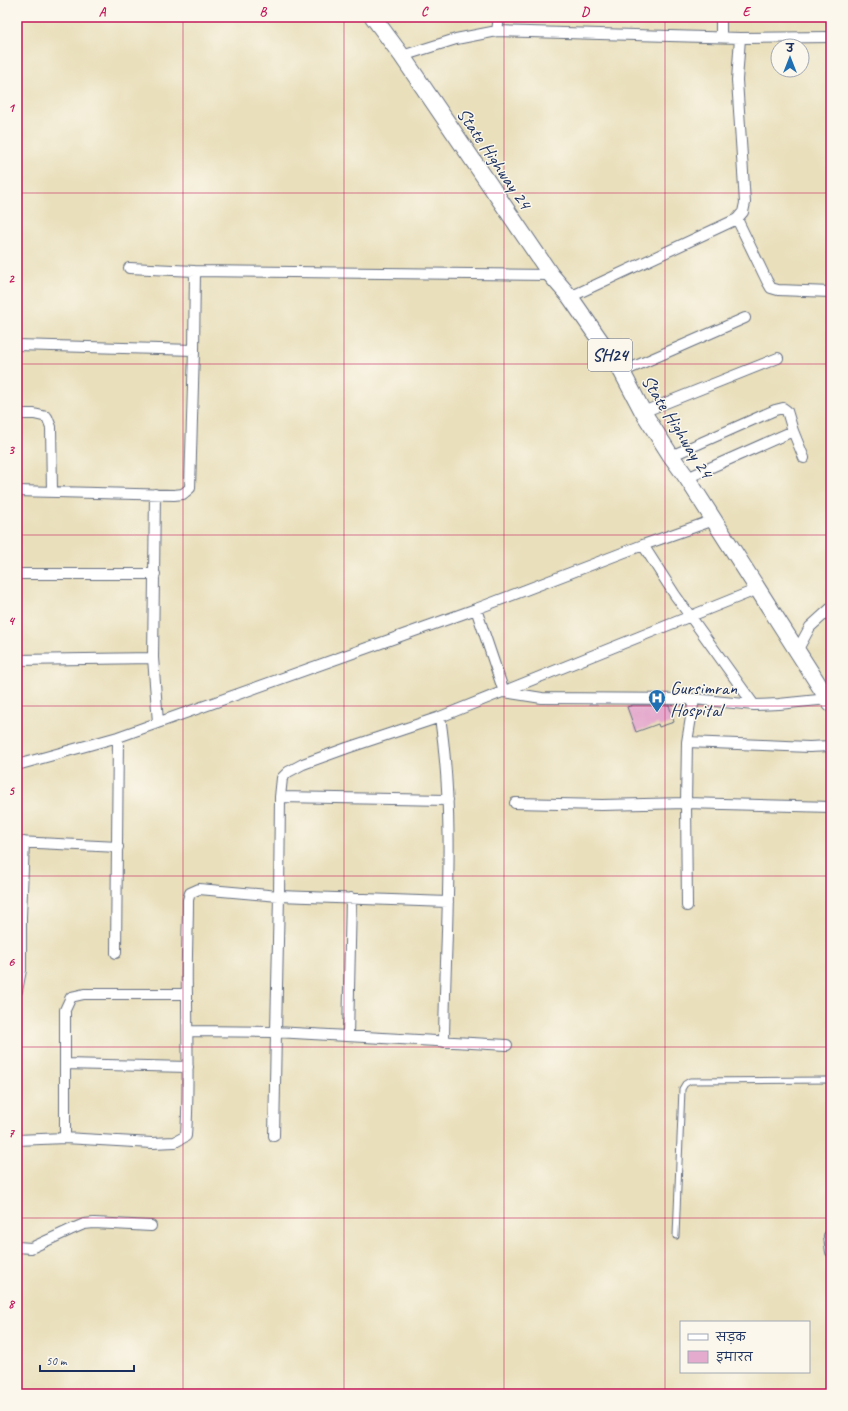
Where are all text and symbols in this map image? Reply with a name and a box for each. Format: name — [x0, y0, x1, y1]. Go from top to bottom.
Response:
text: A — [99, 4, 107, 20]
text: B — [260, 4, 268, 20]
text: C — [421, 4, 429, 20]
text: D — [581, 4, 590, 20]
text: E — [743, 4, 752, 20]
north arrow — [770, 38, 810, 78]
text: उ — [785, 41, 795, 55]
text: 1 — [8, 100, 16, 116]
street label: State Highway 24 — [451, 103, 538, 216]
text: 2 — [8, 271, 15, 287]
road number: SH24 — [588, 339, 632, 371]
street label: State Highway 24 — [636, 370, 720, 485]
text: 3 — [8, 442, 15, 458]
text: 4 — [8, 613, 16, 629]
place label: Gursimran Hospital — [670, 676, 737, 722]
hospital icon: Gursimran Hospital — [647, 688, 667, 713]
text: 5 — [8, 783, 15, 799]
text: 6 — [8, 954, 15, 970]
text: 7 — [8, 1125, 15, 1141]
text: 8 — [8, 1296, 16, 1312]
legend — [680, 1321, 810, 1373]
text: सड़क — [715, 1329, 747, 1345]
scale bar — [40, 1347, 134, 1373]
text: इमारत — [716, 1349, 754, 1365]
text: 50 m — [46, 1353, 68, 1369]

